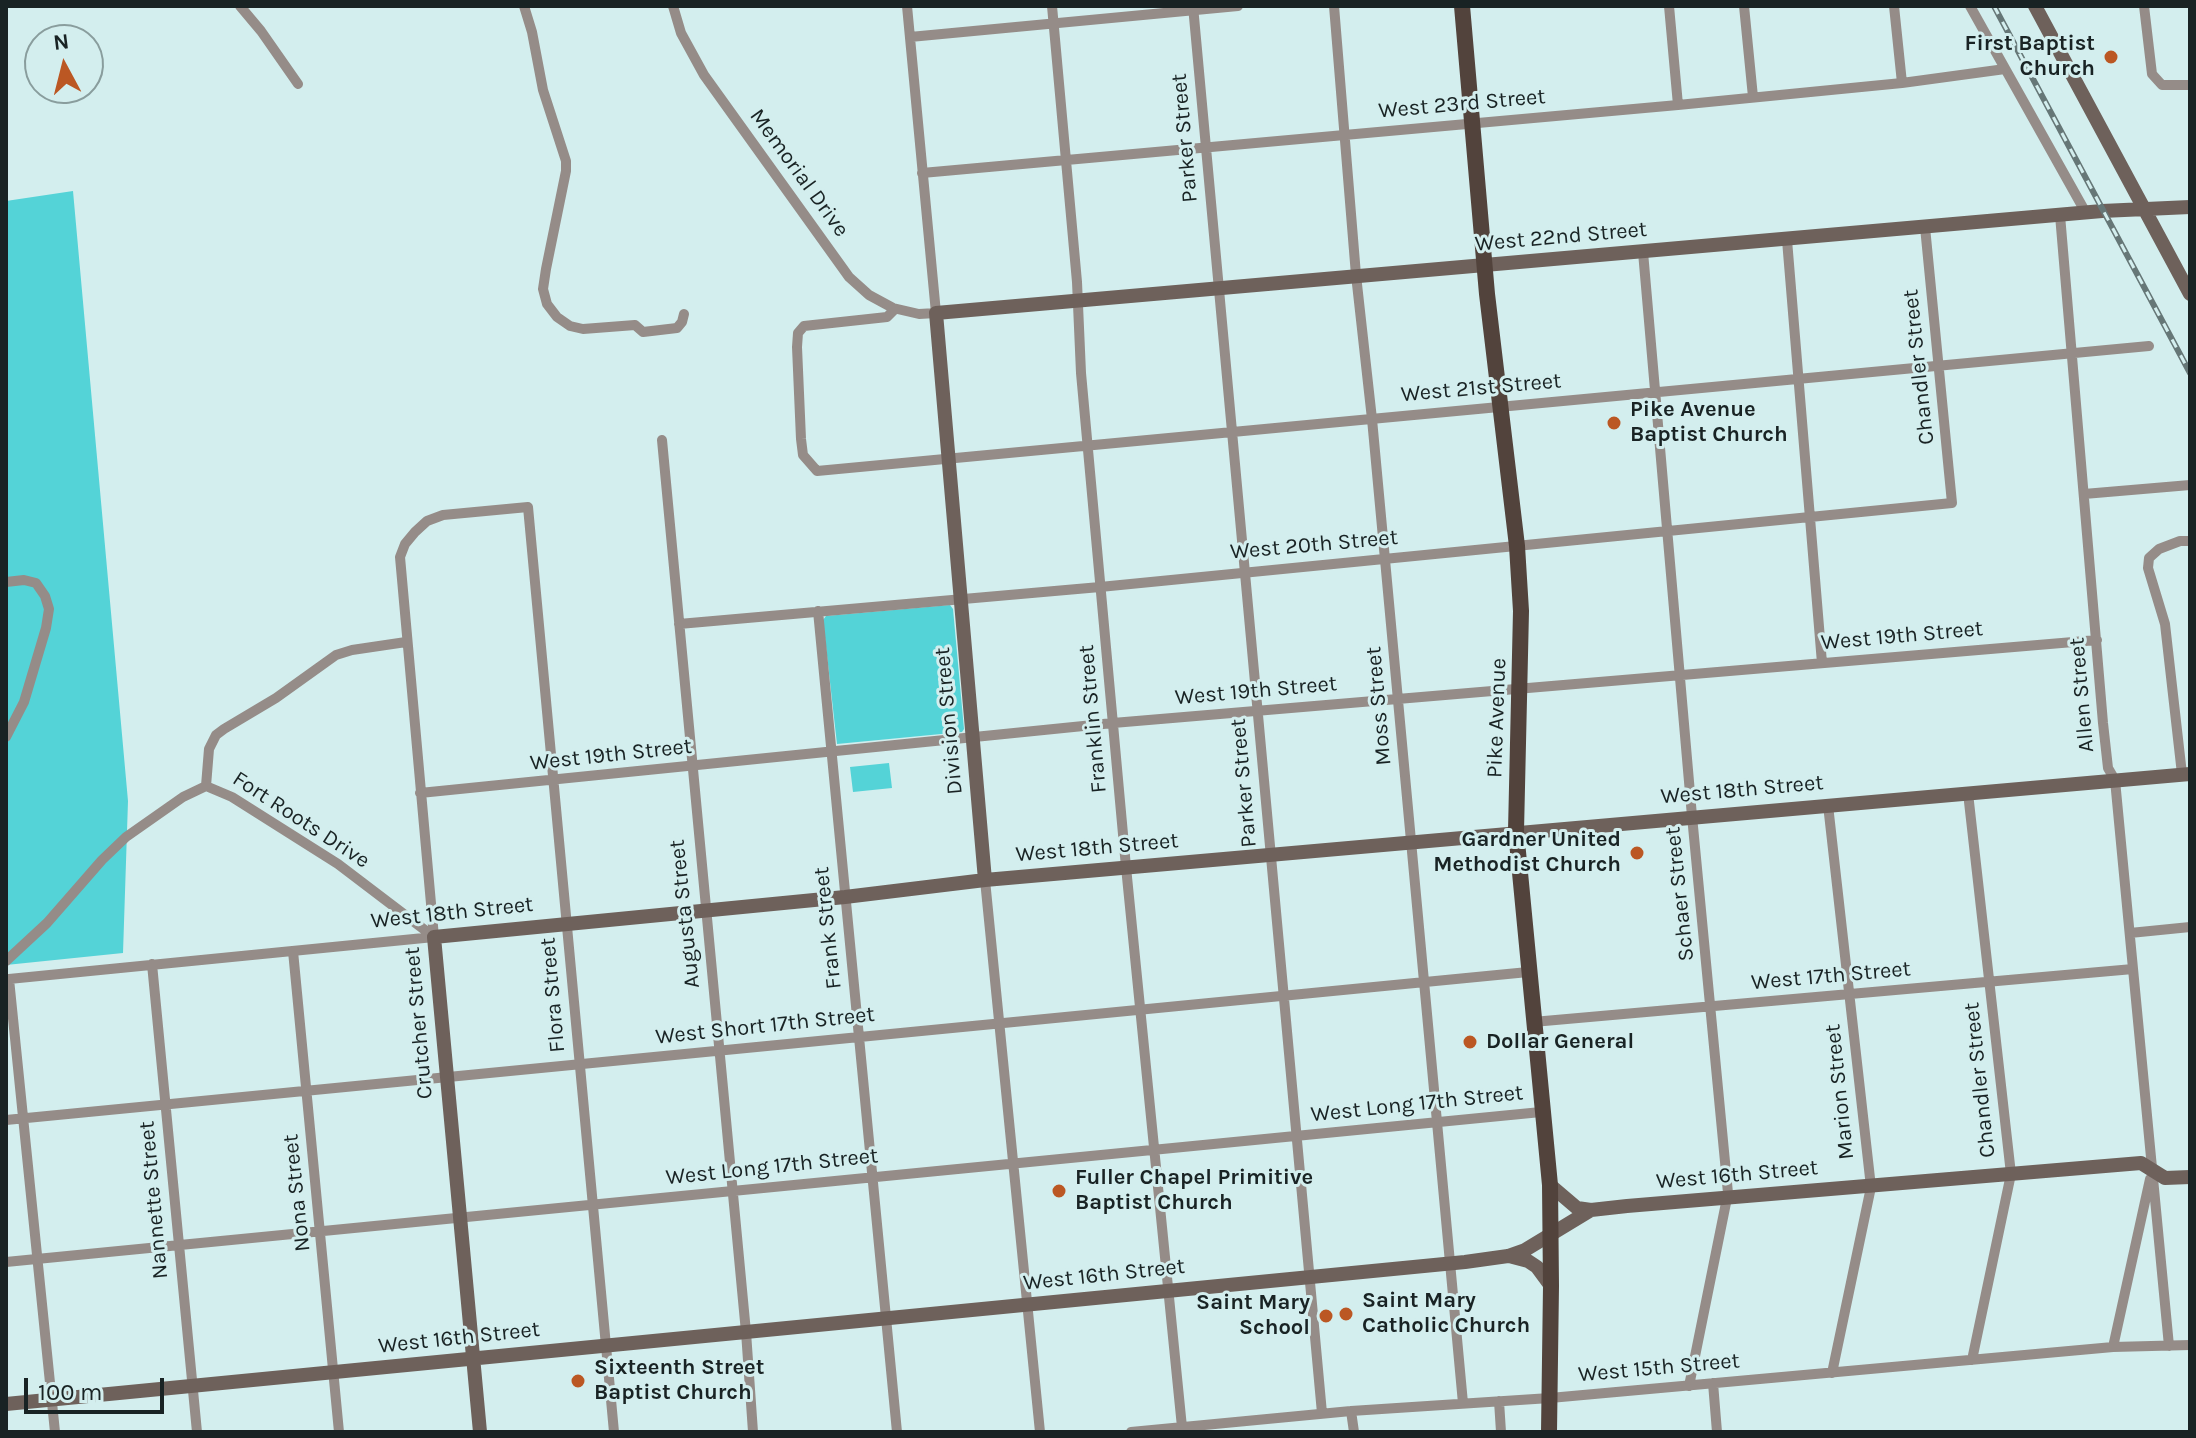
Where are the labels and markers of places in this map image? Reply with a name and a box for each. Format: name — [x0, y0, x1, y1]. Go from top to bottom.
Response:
place label: First Baptist Church — [1965, 31, 2095, 82]
marker: First Baptist Church — [2102, 48, 2120, 66]
place label: Pike Avenue Baptist Church — [1630, 397, 1788, 448]
marker: Pike Avenue Baptist Church — [1605, 414, 1623, 432]
place label: Gardner United Methodist Church — [1433, 827, 1621, 878]
marker: Gardner United Methodist Church — [1628, 844, 1646, 862]
place label: Dollar General — [1486, 1029, 1634, 1055]
marker: Dollar General — [1461, 1033, 1479, 1051]
place label: Fuller Chapel Primitive Baptist Church — [1075, 1165, 1313, 1216]
marker: Fuller Chapel Primitive Baptist Church — [1050, 1182, 1068, 1200]
place label: Saint Mary Catholic Church — [1362, 1288, 1530, 1340]
place label: Saint Mary School — [1196, 1290, 1310, 1342]
marker: Saint Mary Catholic Church — [1337, 1305, 1355, 1323]
marker: Saint Mary School — [1317, 1307, 1335, 1325]
place label: Sixteenth Street Baptist Church — [594, 1355, 764, 1406]
marker: Sixteenth Street Baptist Church — [569, 1372, 587, 1390]

